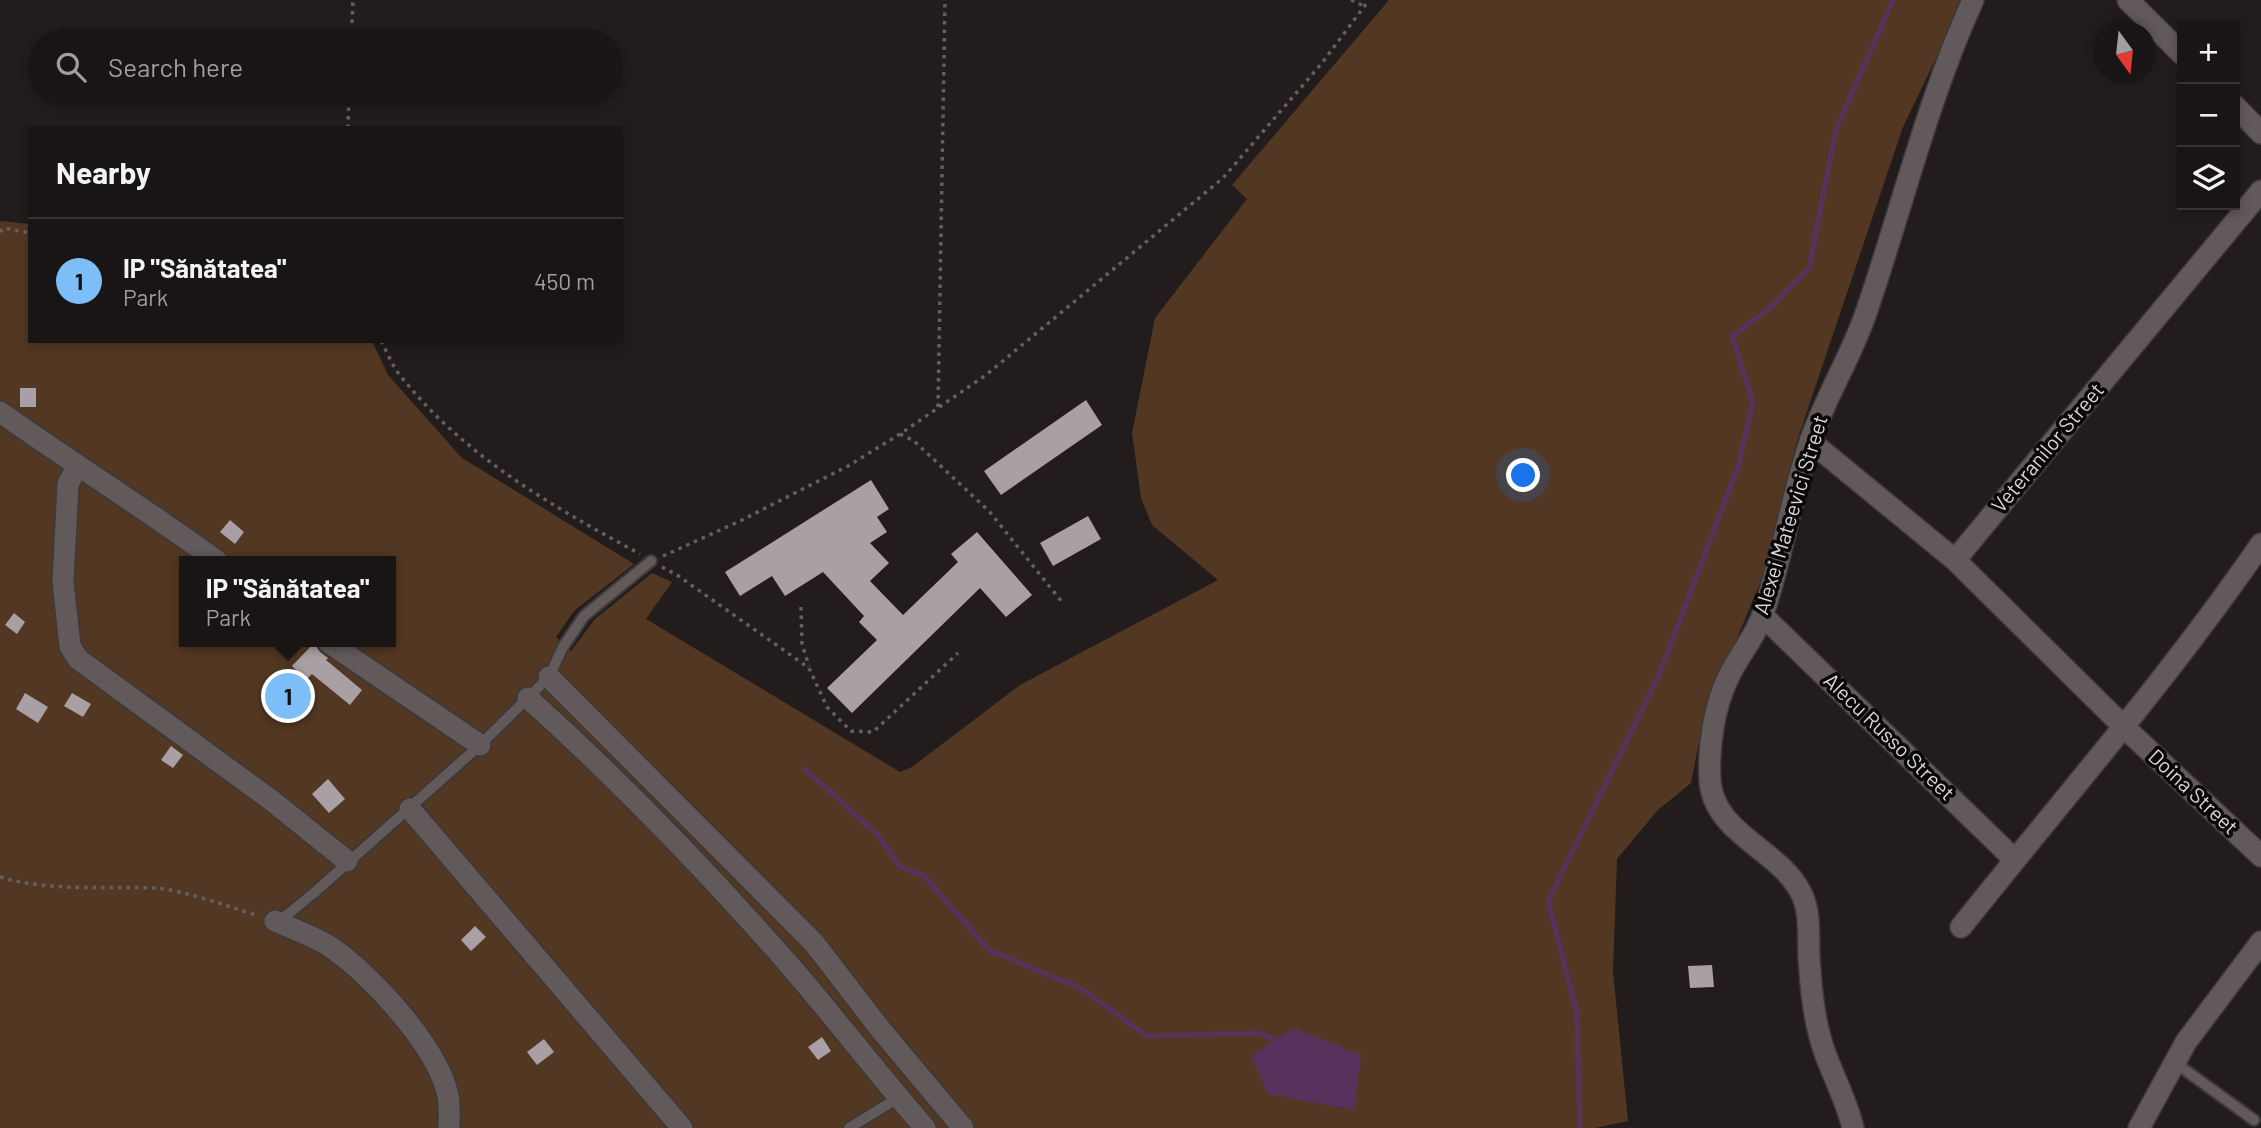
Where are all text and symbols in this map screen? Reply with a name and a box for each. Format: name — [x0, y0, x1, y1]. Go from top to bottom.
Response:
north arrow — [2093, 21, 2156, 84]
map controls — [2177, 21, 2240, 210]
button: + — [2177, 21, 2240, 84]
search box — [28, 28, 623, 105]
icon: search — [52, 48, 90, 86]
text: Search here — [108, 51, 243, 82]
button: − — [2177, 84, 2240, 147]
button: layers — [2177, 147, 2240, 210]
text: Nearby — [56, 154, 151, 190]
text: IP "Sănătatea" — [123, 252, 286, 283]
text: 1 — [75, 267, 83, 295]
text: 450 m — [534, 267, 595, 295]
text: Park — [123, 283, 168, 311]
street label: Veteranilor Street — [1985, 377, 2108, 517]
street label: Alexei Mateevici Street — [1747, 412, 1832, 617]
your location — [1506, 458, 1540, 492]
popup — [179, 556, 396, 647]
text: IP "Sănătatea" — [206, 572, 369, 603]
text: Park — [206, 603, 251, 631]
street label: Alecu Russo Street — [1819, 667, 1961, 805]
pin: 1 — [265, 670, 311, 722]
street label: Doina Street — [2144, 743, 2244, 839]

